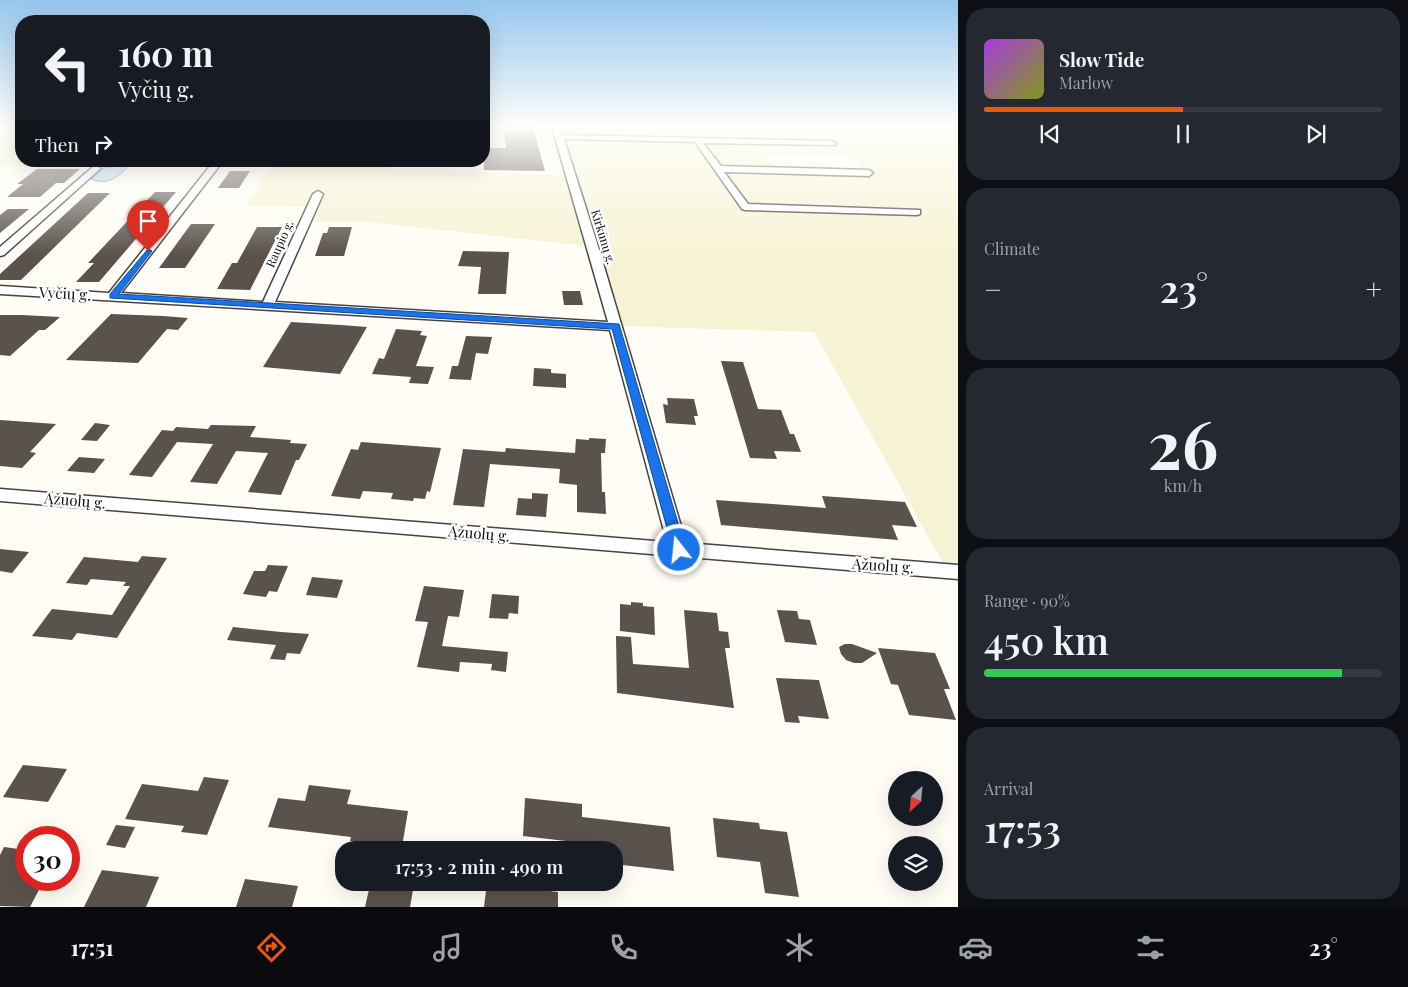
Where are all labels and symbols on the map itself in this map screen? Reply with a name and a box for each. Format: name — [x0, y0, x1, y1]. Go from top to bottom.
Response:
pin — [127, 200, 169, 251]
street label: Kirkūnų g. — [588, 207, 620, 266]
street label: Raupio g. — [262, 217, 297, 270]
street label: Vyčių g. — [38, 282, 92, 304]
street label: Ąžuolų g. — [42, 487, 107, 513]
street label: Ąžuolų g. — [446, 520, 511, 546]
position arrow — [652, 523, 704, 575]
street label: Ąžuolų g. — [851, 553, 915, 577]
north arrow — [888, 771, 942, 826]
speed limit sign: 30 — [15, 826, 80, 891]

